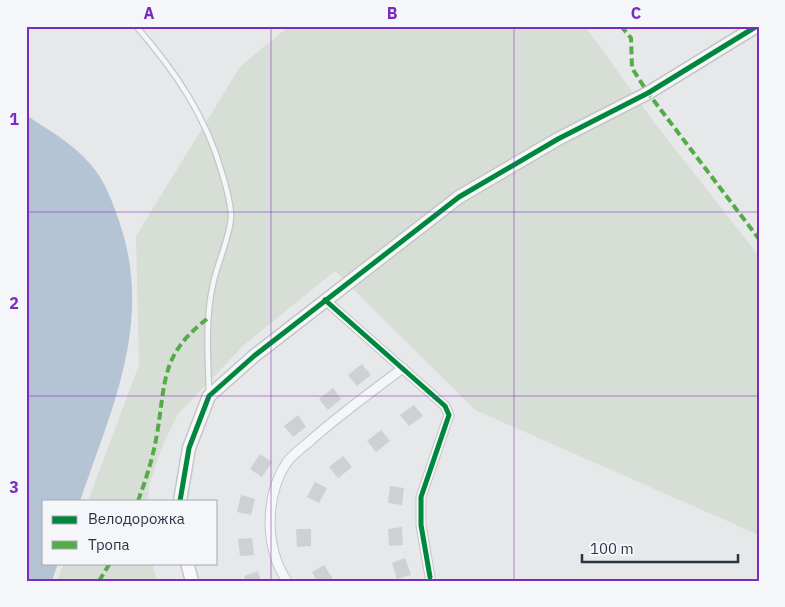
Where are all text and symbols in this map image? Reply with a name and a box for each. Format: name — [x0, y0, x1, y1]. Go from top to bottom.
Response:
text: A — [144, 3, 155, 23]
text: B — [387, 3, 398, 23]
text: C — [631, 3, 641, 23]
text: 1 — [9, 109, 19, 129]
text: 2 — [9, 293, 19, 313]
text: 3 — [9, 477, 19, 497]
legend — [42, 500, 218, 564]
text: Велодорожка — [88, 509, 185, 528]
scale bar — [582, 532, 739, 564]
text: Тропа — [88, 535, 130, 554]
text: 100 m — [590, 539, 634, 558]

